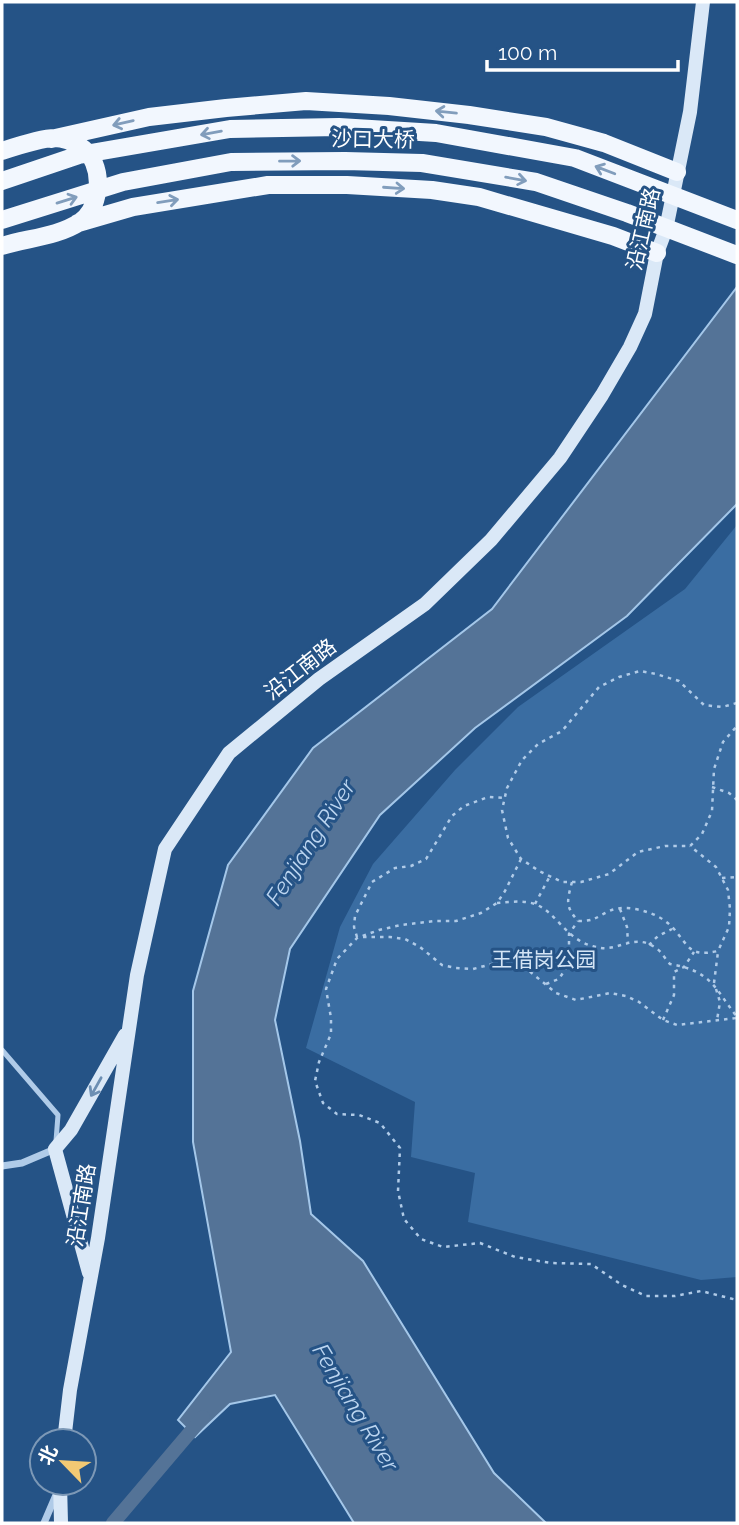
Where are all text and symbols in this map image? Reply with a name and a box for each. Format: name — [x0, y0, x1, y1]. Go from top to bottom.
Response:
scale bar — [487, 28, 678, 72]
text: 100 m — [498, 40, 557, 65]
one-way arrow — [436, 106, 458, 119]
one-way arrow — [112, 117, 135, 130]
one-way arrow — [200, 126, 223, 140]
street label: 沙口大桥 — [331, 126, 415, 152]
one-way arrow — [278, 155, 301, 168]
one-way arrow — [594, 162, 616, 175]
one-way arrow — [504, 172, 527, 186]
one-way arrow — [383, 182, 405, 195]
street label: 沿江南路 — [621, 185, 665, 273]
one-way arrow — [56, 193, 78, 206]
one-way arrow — [156, 194, 179, 207]
street label: 沿江南路 — [259, 633, 341, 705]
water label: Fenjiang River — [259, 773, 361, 910]
park label: 王借岗公园 — [492, 947, 597, 972]
one-way arrow — [89, 1076, 102, 1097]
street label: 沿江南路 — [62, 1162, 100, 1248]
water label: Fenjiang River — [307, 1338, 405, 1477]
north arrow — [28, 1427, 98, 1497]
text: 北 — [34, 1442, 62, 1468]

